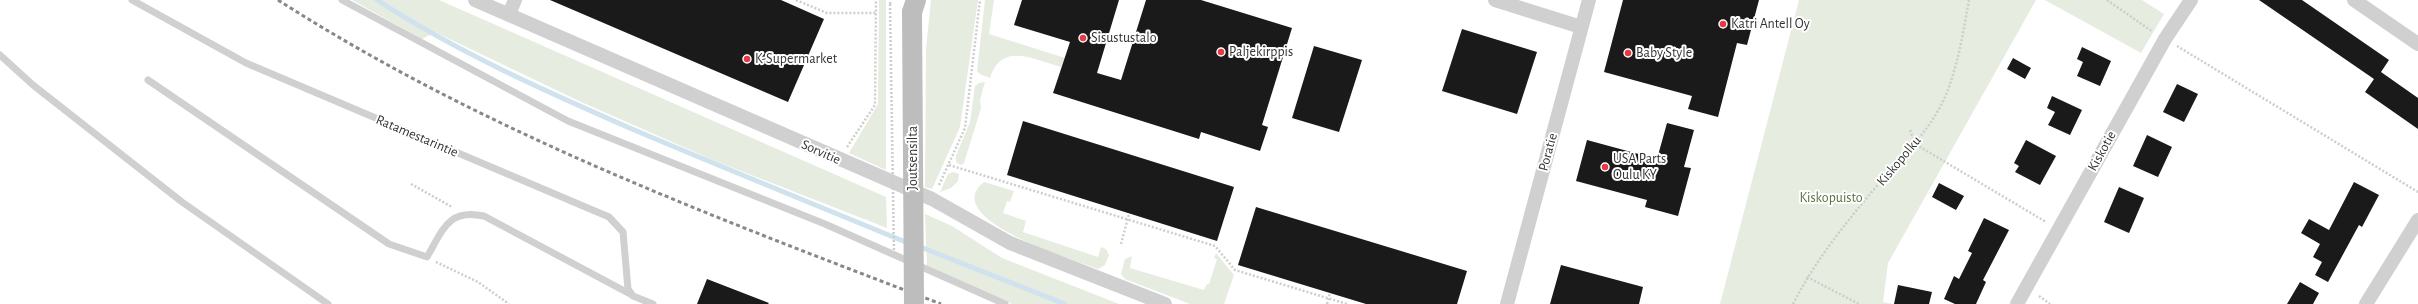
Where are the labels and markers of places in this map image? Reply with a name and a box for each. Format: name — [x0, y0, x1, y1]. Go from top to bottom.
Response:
place label: Katri Antell Oy — [1731, 16, 1810, 32]
marker: Katri Antell Oy — [1718, 19, 1728, 29]
place label: Sisustustalo — [1091, 30, 1157, 46]
marker: Sisustustalo — [1078, 33, 1088, 43]
place label: Paljekirppis — [1229, 44, 1293, 60]
place label: Baby Style — [1636, 45, 1692, 61]
marker: Paljekirppis — [1216, 47, 1226, 57]
marker: Baby Style — [1623, 48, 1633, 58]
place label: K-Supermarket — [755, 51, 837, 67]
marker: K-Supermarket — [742, 54, 752, 64]
place label: USA Parts Oulu KY — [1613, 151, 1666, 184]
marker: USA Parts Oulu KY — [1600, 162, 1610, 172]

